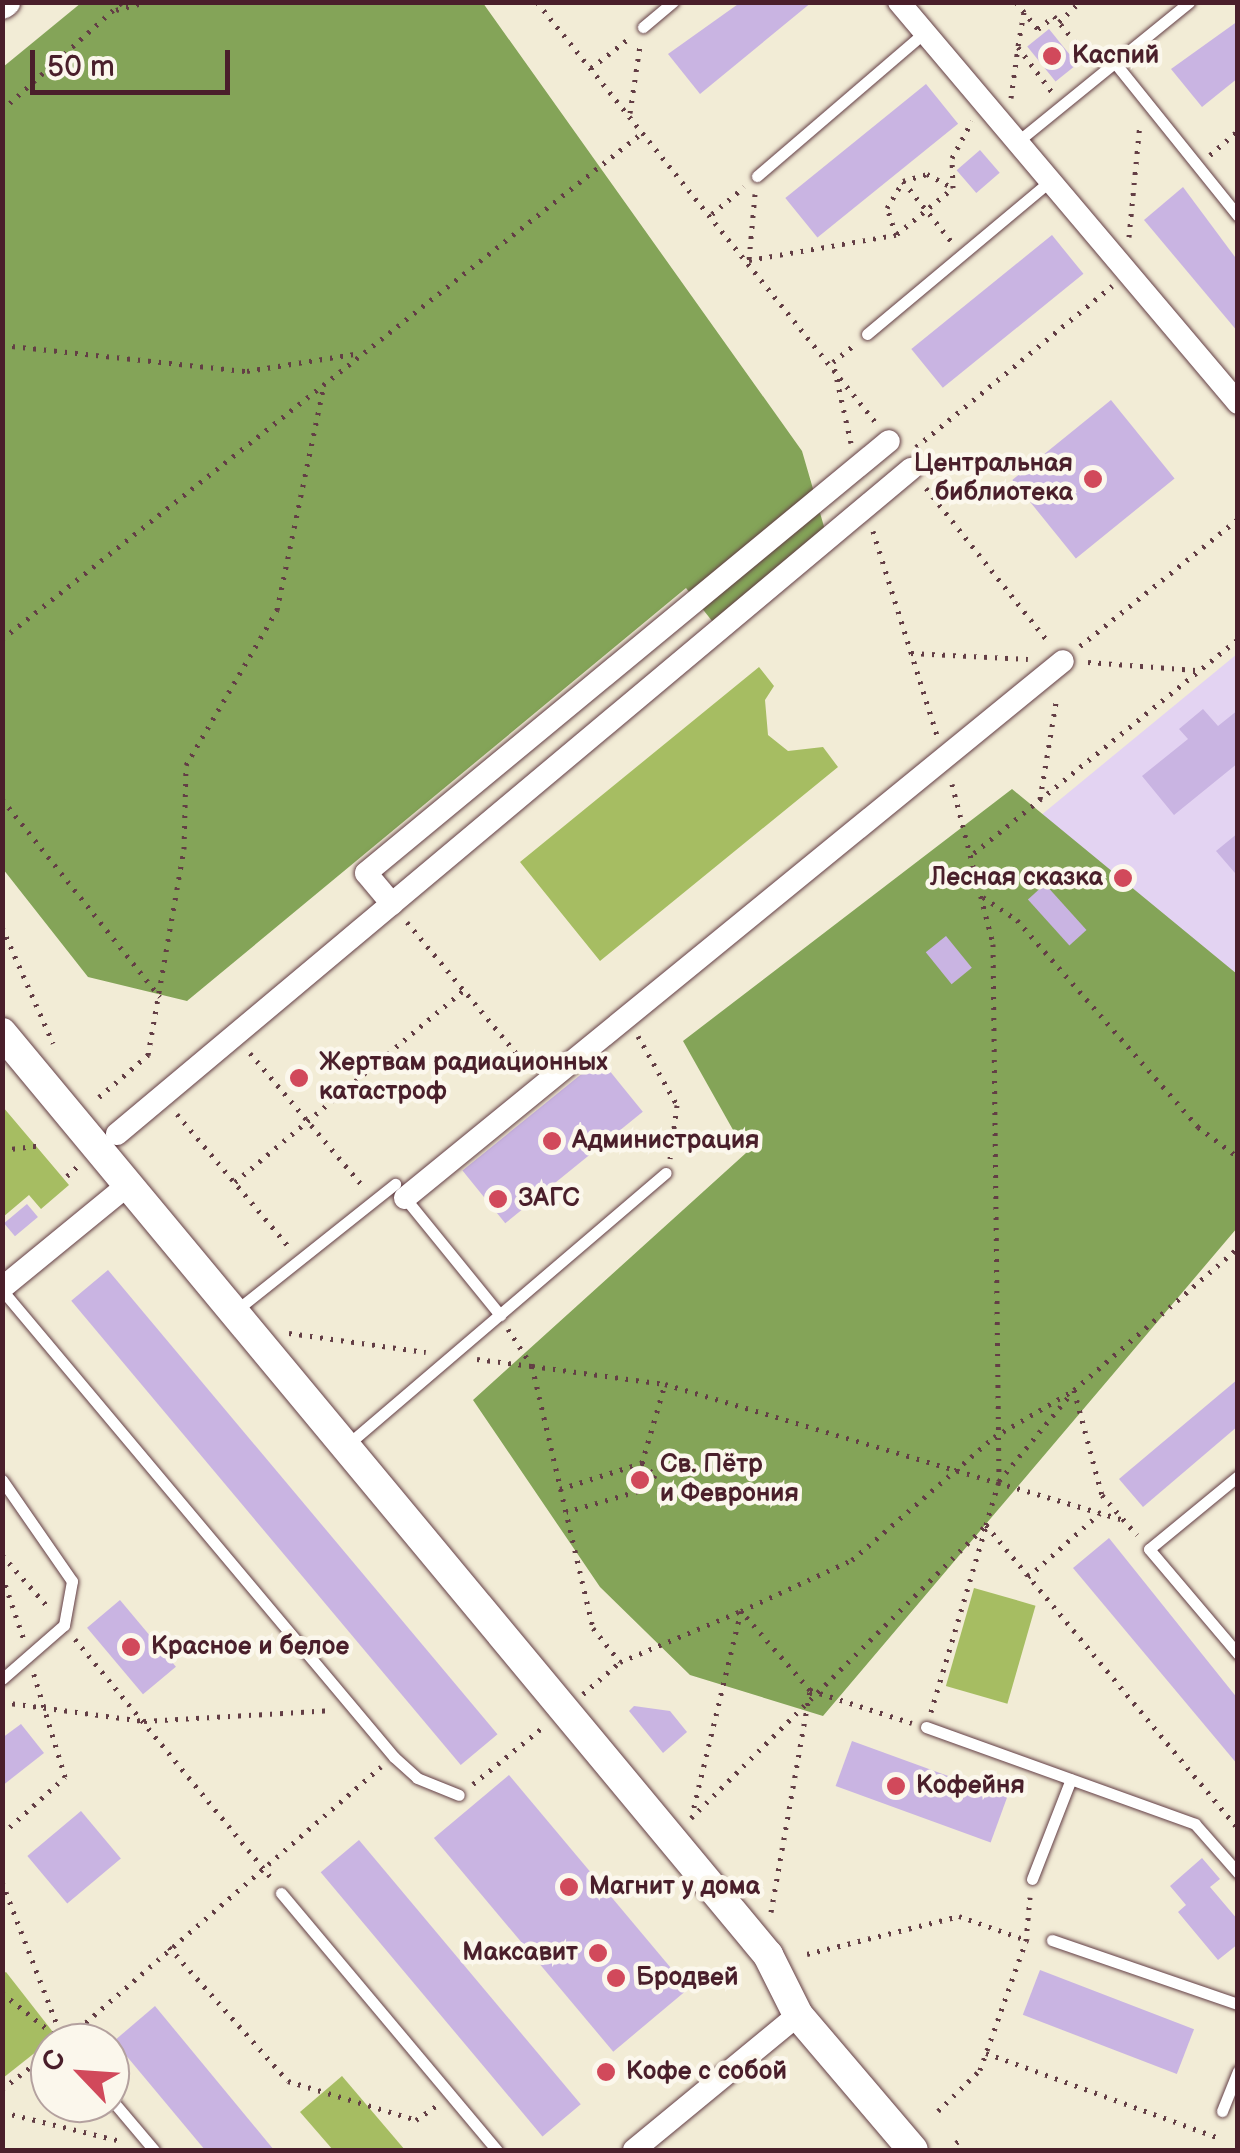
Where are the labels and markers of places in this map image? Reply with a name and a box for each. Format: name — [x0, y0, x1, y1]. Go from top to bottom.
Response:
place label: Каспий — [1072, 41, 1159, 71]
marker: Каспий — [1041, 45, 1063, 67]
place label: Центральная библиотека — [914, 450, 1073, 509]
marker: Центральная библиотека — [1082, 468, 1104, 490]
place label: Лесная сказка — [930, 863, 1103, 893]
marker: Лесная сказка — [1112, 867, 1134, 889]
place label: Жертвам радиационных катастроф — [319, 1049, 608, 1108]
marker: Жертвам радиационных катастроф — [288, 1067, 310, 1089]
place label: Администрация — [572, 1126, 759, 1156]
marker: Администрация — [541, 1130, 563, 1152]
place label: ЗАГС — [518, 1184, 580, 1214]
marker: ЗАГС — [487, 1188, 509, 1210]
place label: Св. Пётр и Феврония — [660, 1451, 799, 1510]
marker: Св. Пётр и Феврония — [629, 1469, 651, 1491]
place label: Красное и белое — [151, 1632, 349, 1662]
marker: Красное и белое — [120, 1636, 142, 1658]
place label: Кофейня — [916, 1771, 1025, 1801]
marker: Кофейня — [885, 1775, 907, 1797]
place label: Магнит у дома — [589, 1872, 760, 1902]
marker: Магнит у дома — [558, 1876, 580, 1898]
place label: Максавит — [462, 1938, 578, 1968]
marker: Максавит — [587, 1942, 609, 1964]
place label: Бродвей — [636, 1963, 738, 1993]
marker: Бродвей — [605, 1967, 627, 1989]
place label: Кофе с собой — [626, 2057, 787, 2087]
marker: Кофе с собой — [595, 2061, 617, 2083]

